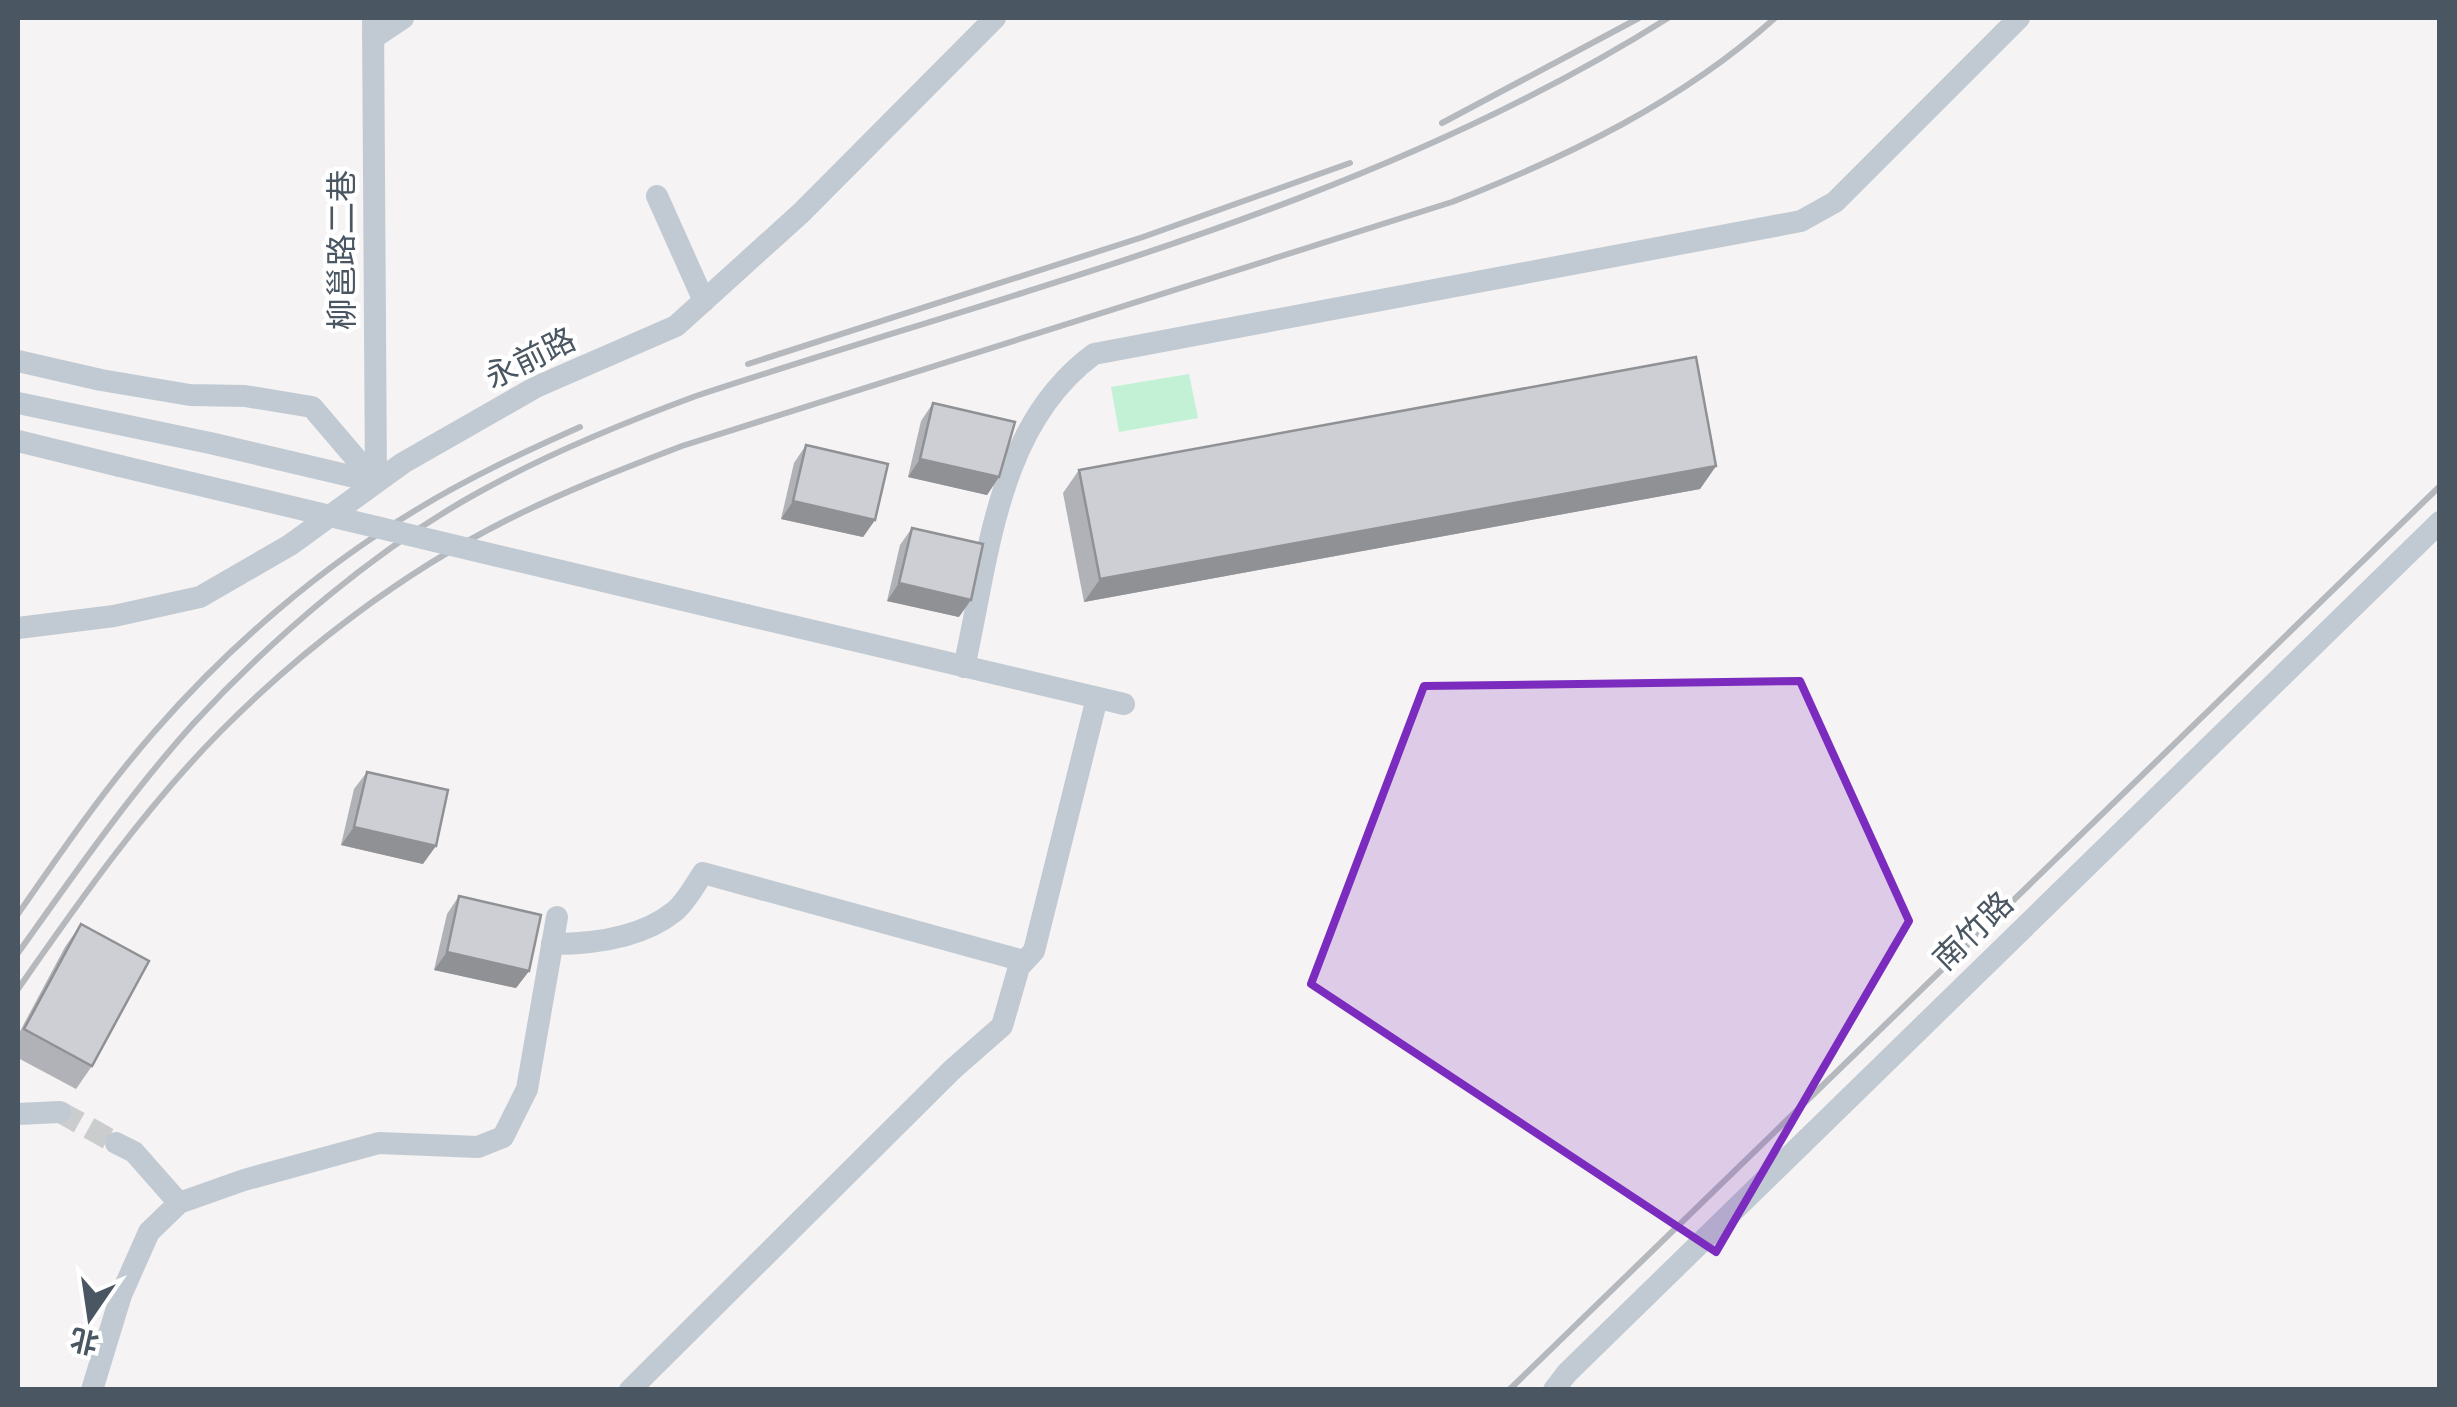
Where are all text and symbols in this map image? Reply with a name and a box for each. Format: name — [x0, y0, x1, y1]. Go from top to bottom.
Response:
street label: 柳邕路二巷 — [320, 170, 366, 330]
street label: 永前路 — [477, 317, 584, 401]
street label: 南竹路 — [1923, 882, 2024, 982]
north arrow — [40, 1267, 140, 1367]
text: 北 — [66, 1318, 103, 1363]

